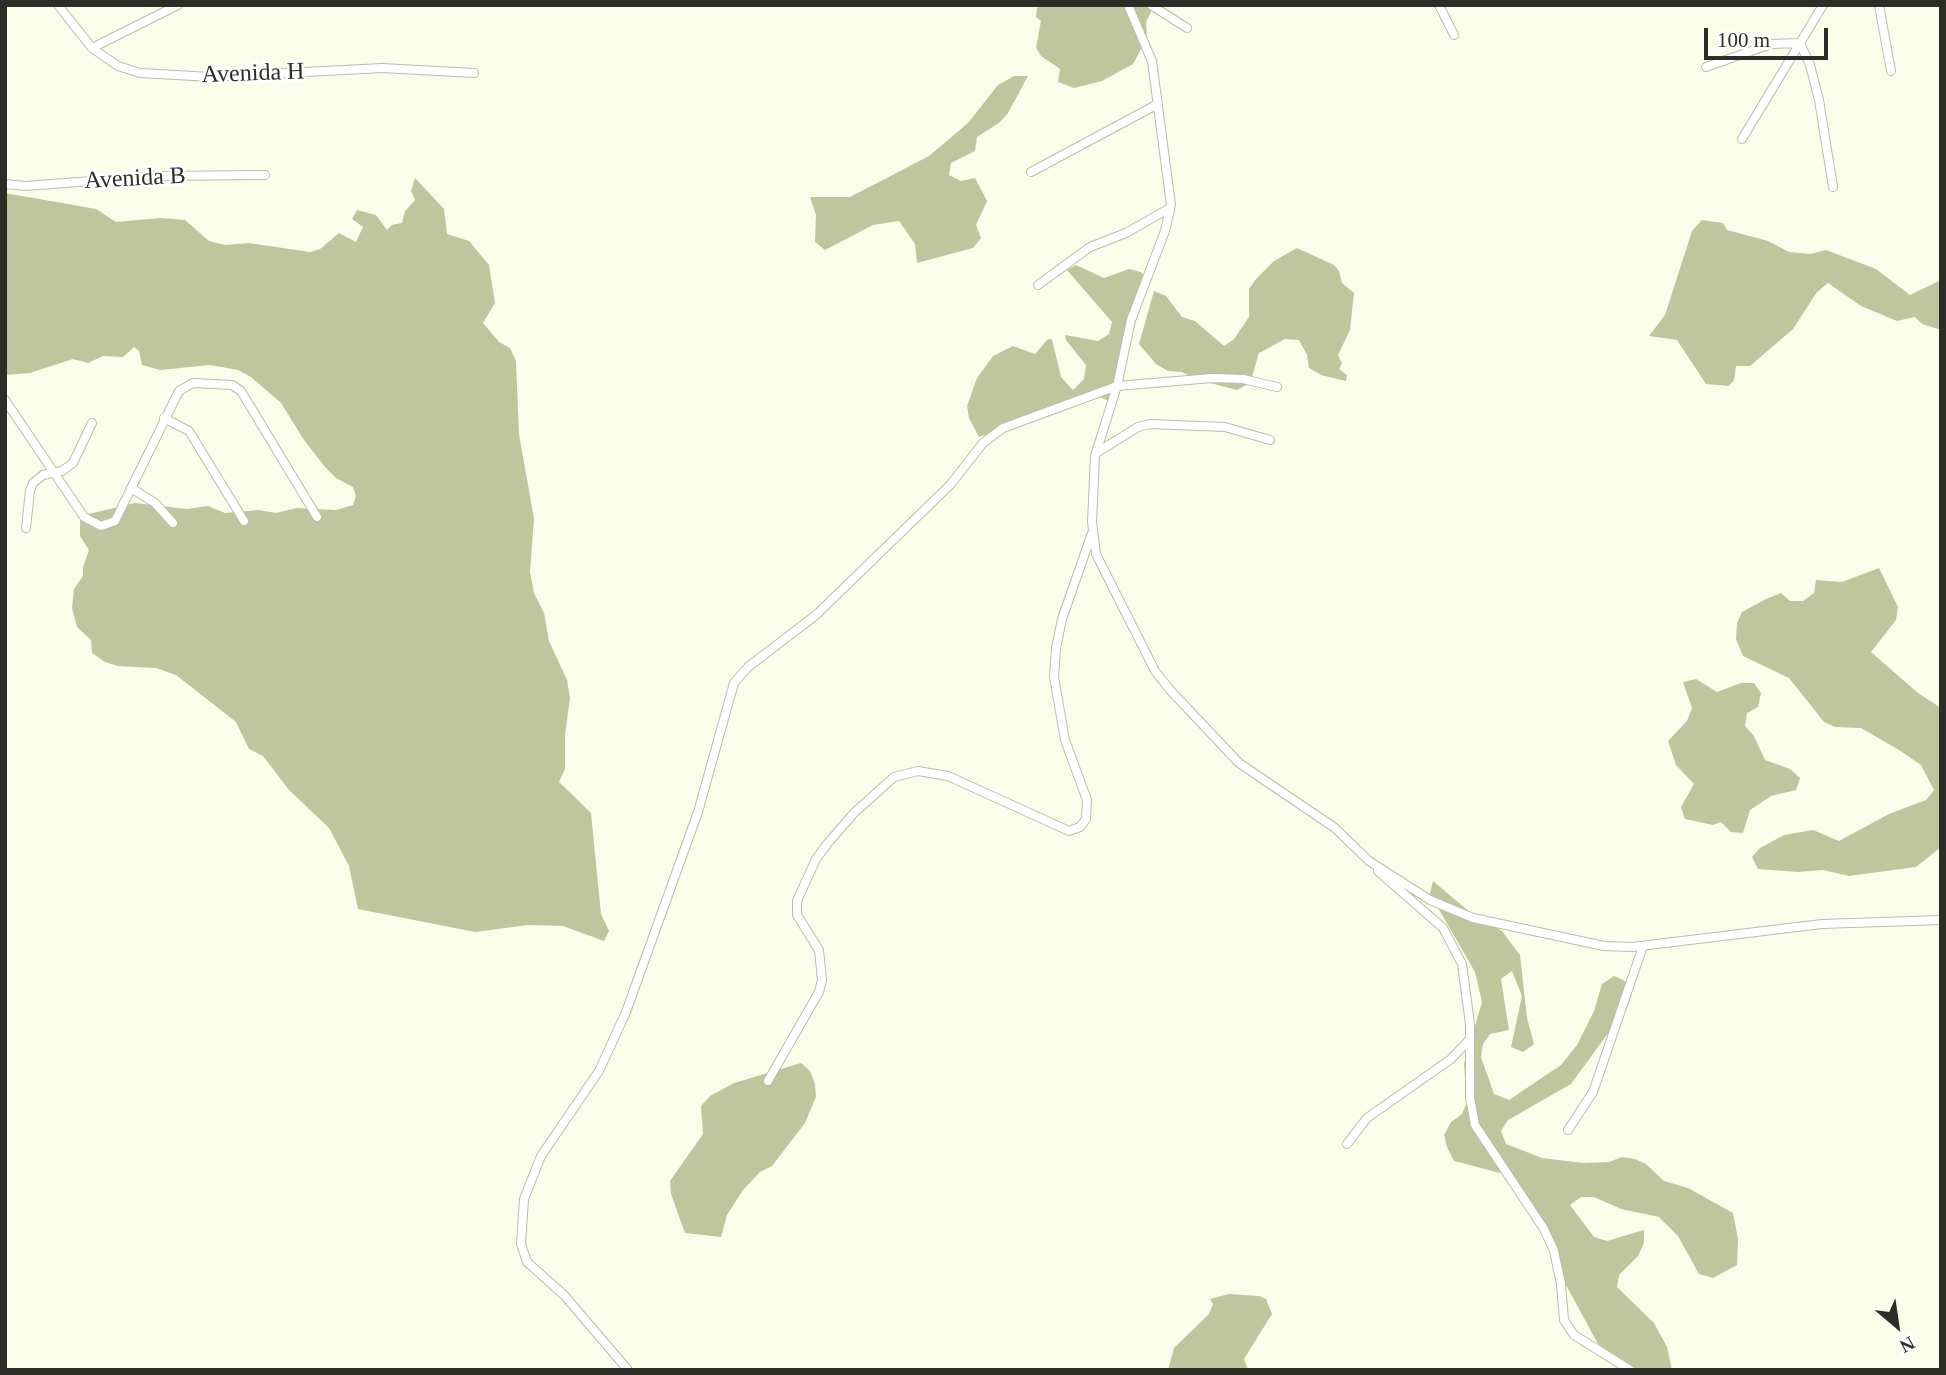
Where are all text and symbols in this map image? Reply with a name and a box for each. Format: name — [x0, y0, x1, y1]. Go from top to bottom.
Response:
scale bar — [1708, 14, 1832, 58]
text: 100 m — [1717, 28, 1770, 52]
street label: Avenida H — [201, 58, 305, 90]
street label: Avenida B — [84, 162, 186, 196]
north arrow — [1862, 1291, 1932, 1361]
text: N — [1896, 1332, 1919, 1357]

